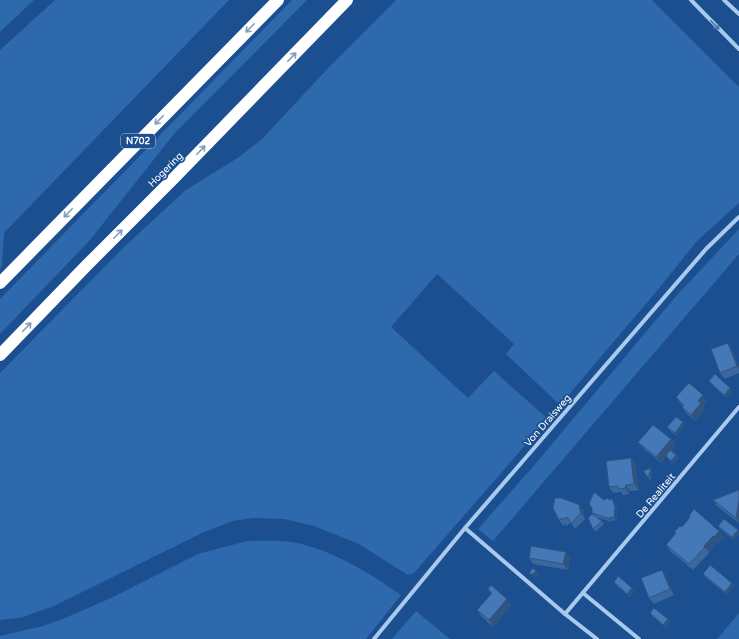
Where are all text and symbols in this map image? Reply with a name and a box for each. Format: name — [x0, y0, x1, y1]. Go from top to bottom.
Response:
one-way arrow — [710, 20, 720, 30]
one-way arrow — [245, 23, 255, 33]
one-way arrow — [287, 52, 297, 62]
one-way arrow — [154, 115, 164, 125]
road number: N702 — [121, 134, 155, 148]
one-way arrow — [196, 145, 206, 155]
street label: Hogering — [146, 150, 186, 190]
one-way arrow — [63, 208, 73, 218]
one-way arrow — [113, 229, 123, 239]
one-way arrow — [22, 322, 32, 332]
street label: Von Draisweg — [522, 392, 574, 449]
street label: De Realiteit — [634, 471, 678, 520]

